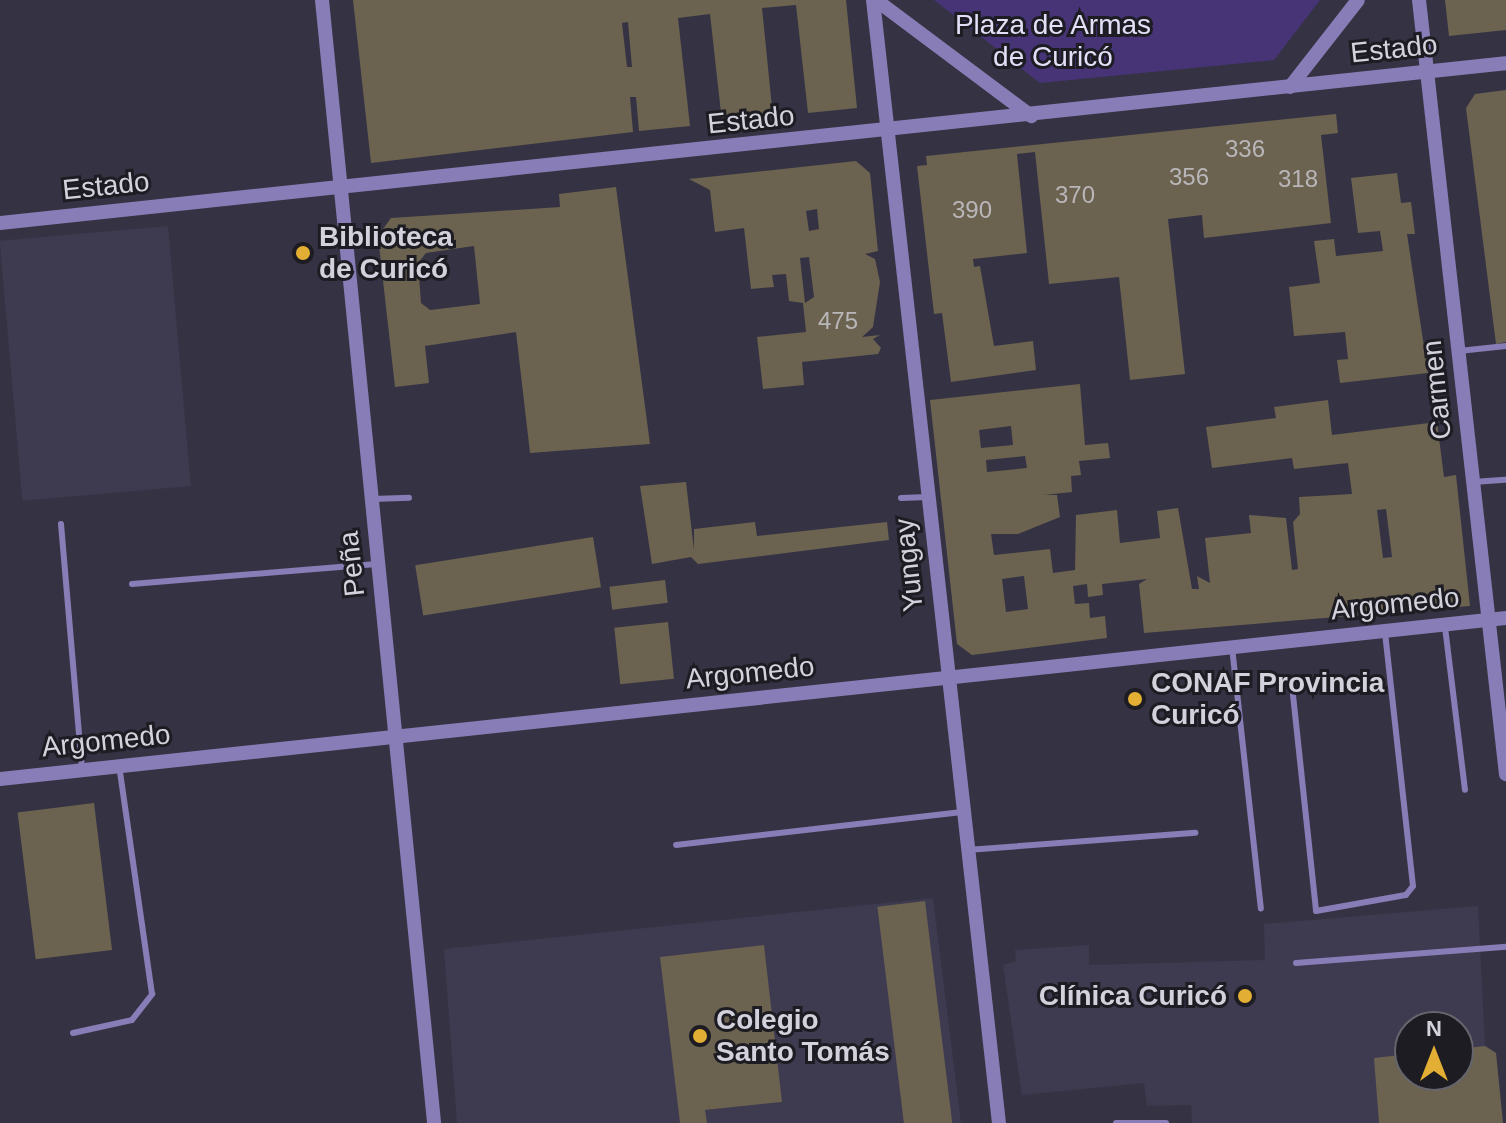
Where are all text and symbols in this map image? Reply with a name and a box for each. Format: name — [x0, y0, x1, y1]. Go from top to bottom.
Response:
park label: Plaza de Armas de Curicó — [954, 8, 1152, 74]
street label: Estado — [1349, 28, 1439, 70]
street label: Estado — [706, 99, 796, 141]
house number: 336 — [1225, 135, 1265, 163]
house number: 356 — [1169, 163, 1209, 191]
street label: Estado — [61, 165, 151, 207]
house number: 318 — [1278, 165, 1318, 193]
house number: 370 — [1055, 181, 1095, 209]
house number: 390 — [952, 196, 992, 224]
place label: Biblioteca de Curicó — [319, 220, 453, 286]
marker: Biblioteca de Curicó — [294, 244, 312, 262]
house number: 475 — [818, 307, 858, 335]
street label: Carmen — [1415, 339, 1459, 441]
street label: Yungay — [887, 517, 931, 613]
street label: Peña — [332, 530, 372, 598]
street label: Argomedo — [1329, 581, 1461, 627]
street label: Argomedo — [684, 650, 816, 696]
place label: CONAF Provincia Curicó — [1151, 666, 1384, 732]
marker: CONAF Provincia Curicó — [1126, 690, 1144, 708]
street label: Argomedo — [40, 718, 172, 764]
place label: Clínica Curicó — [1039, 979, 1227, 1013]
marker: Clínica Curicó — [1234, 985, 1256, 1007]
place label: Colegio Santo Tomás — [716, 1003, 890, 1069]
north arrow — [1394, 1011, 1474, 1091]
text: N — [1426, 1016, 1442, 1041]
marker: Colegio Santo Tomás — [691, 1027, 709, 1045]

